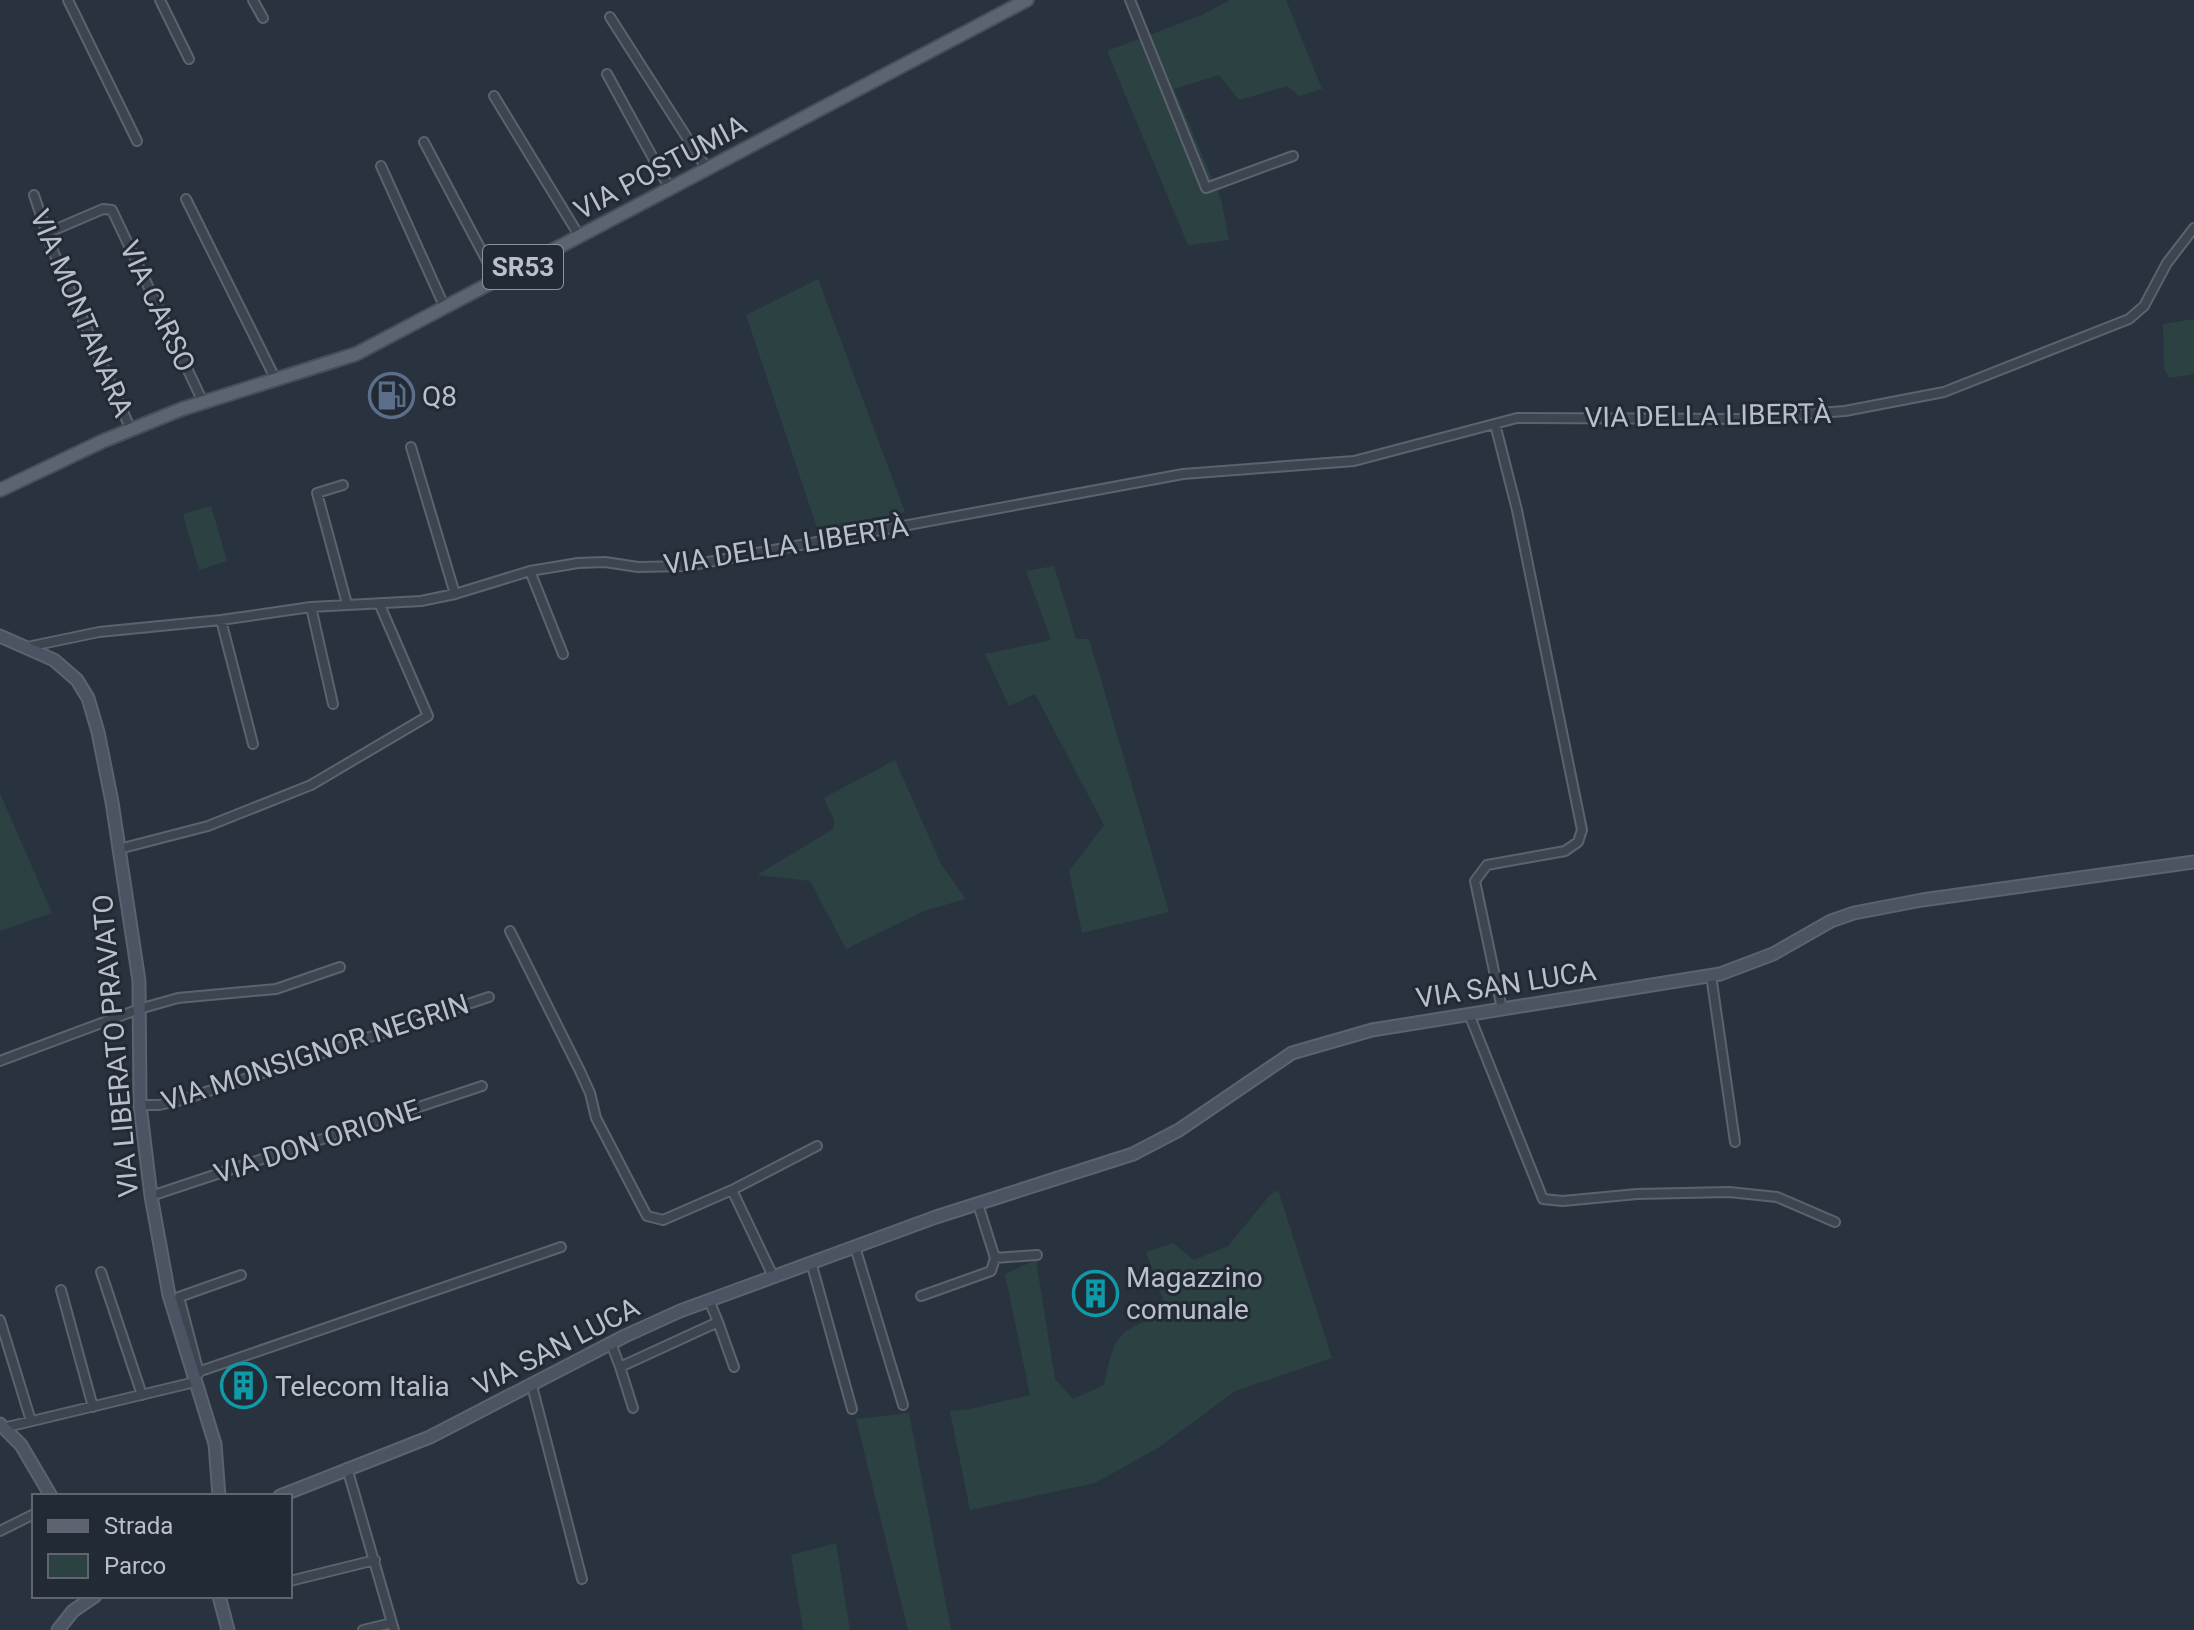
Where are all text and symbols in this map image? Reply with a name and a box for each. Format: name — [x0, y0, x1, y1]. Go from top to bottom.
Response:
street label: VIA POSTUMIA — [569, 108, 752, 227]
street label: VIA MONTANARA — [23, 205, 140, 422]
street label: VIA CARSO — [113, 236, 202, 377]
road number: SR53 — [483, 245, 563, 289]
fuel station icon: Q8 — [367, 372, 415, 420]
place label: Q8 — [422, 380, 457, 413]
street label: VIA DELLA LIBERTÀ — [1584, 397, 1832, 434]
street label: VIA DELLA LIBERTÀ — [662, 510, 911, 581]
street label: VIA LIBERATO PRAVATO — [86, 893, 145, 1199]
street label: VIA SAN LUCA — [1414, 954, 1598, 1015]
street label: VIA MONSIGNOR NEGRIN — [157, 987, 473, 1118]
street label: VIA DON ORIONE — [210, 1093, 424, 1190]
place label: Magazzino comunale — [1126, 1261, 1263, 1326]
building icon: Magazzino comunale — [1071, 1269, 1119, 1317]
street label: VIA SAN LUCA — [468, 1290, 645, 1402]
building icon: Telecom Italia — [220, 1362, 268, 1410]
place label: Telecom Italia — [275, 1370, 450, 1403]
legend — [32, 1494, 292, 1598]
text: Strada — [104, 1512, 173, 1540]
text: Parco — [104, 1552, 166, 1580]

